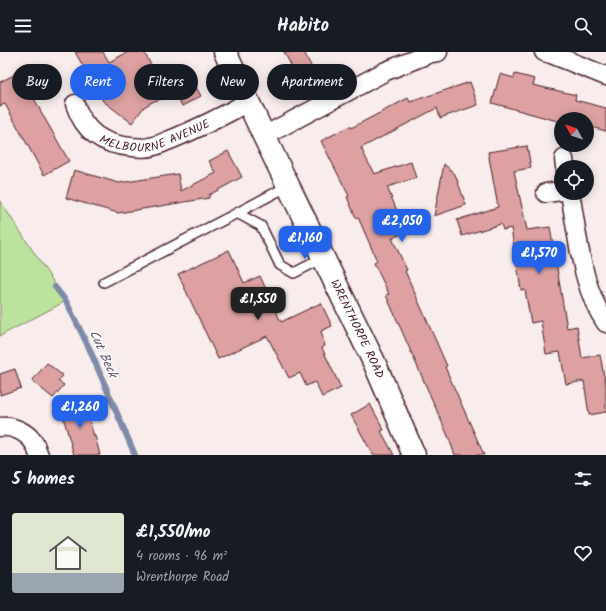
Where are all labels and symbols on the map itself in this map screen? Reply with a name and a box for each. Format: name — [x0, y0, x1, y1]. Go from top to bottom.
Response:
north arrow — [554, 112, 594, 152]
street label: MELBOURNE AVENUE — [96, 114, 214, 158]
pin: £2,050 — [369, 209, 435, 243]
pin: £1,160 — [272, 226, 338, 260]
pin: £1,570 — [506, 241, 572, 275]
street label: WRENTHORPE ROAD — [326, 276, 390, 382]
pin: £1,550 — [225, 287, 291, 321]
water label: Cut Beck — [83, 327, 124, 383]
pin: £1,260 — [47, 395, 113, 429]

